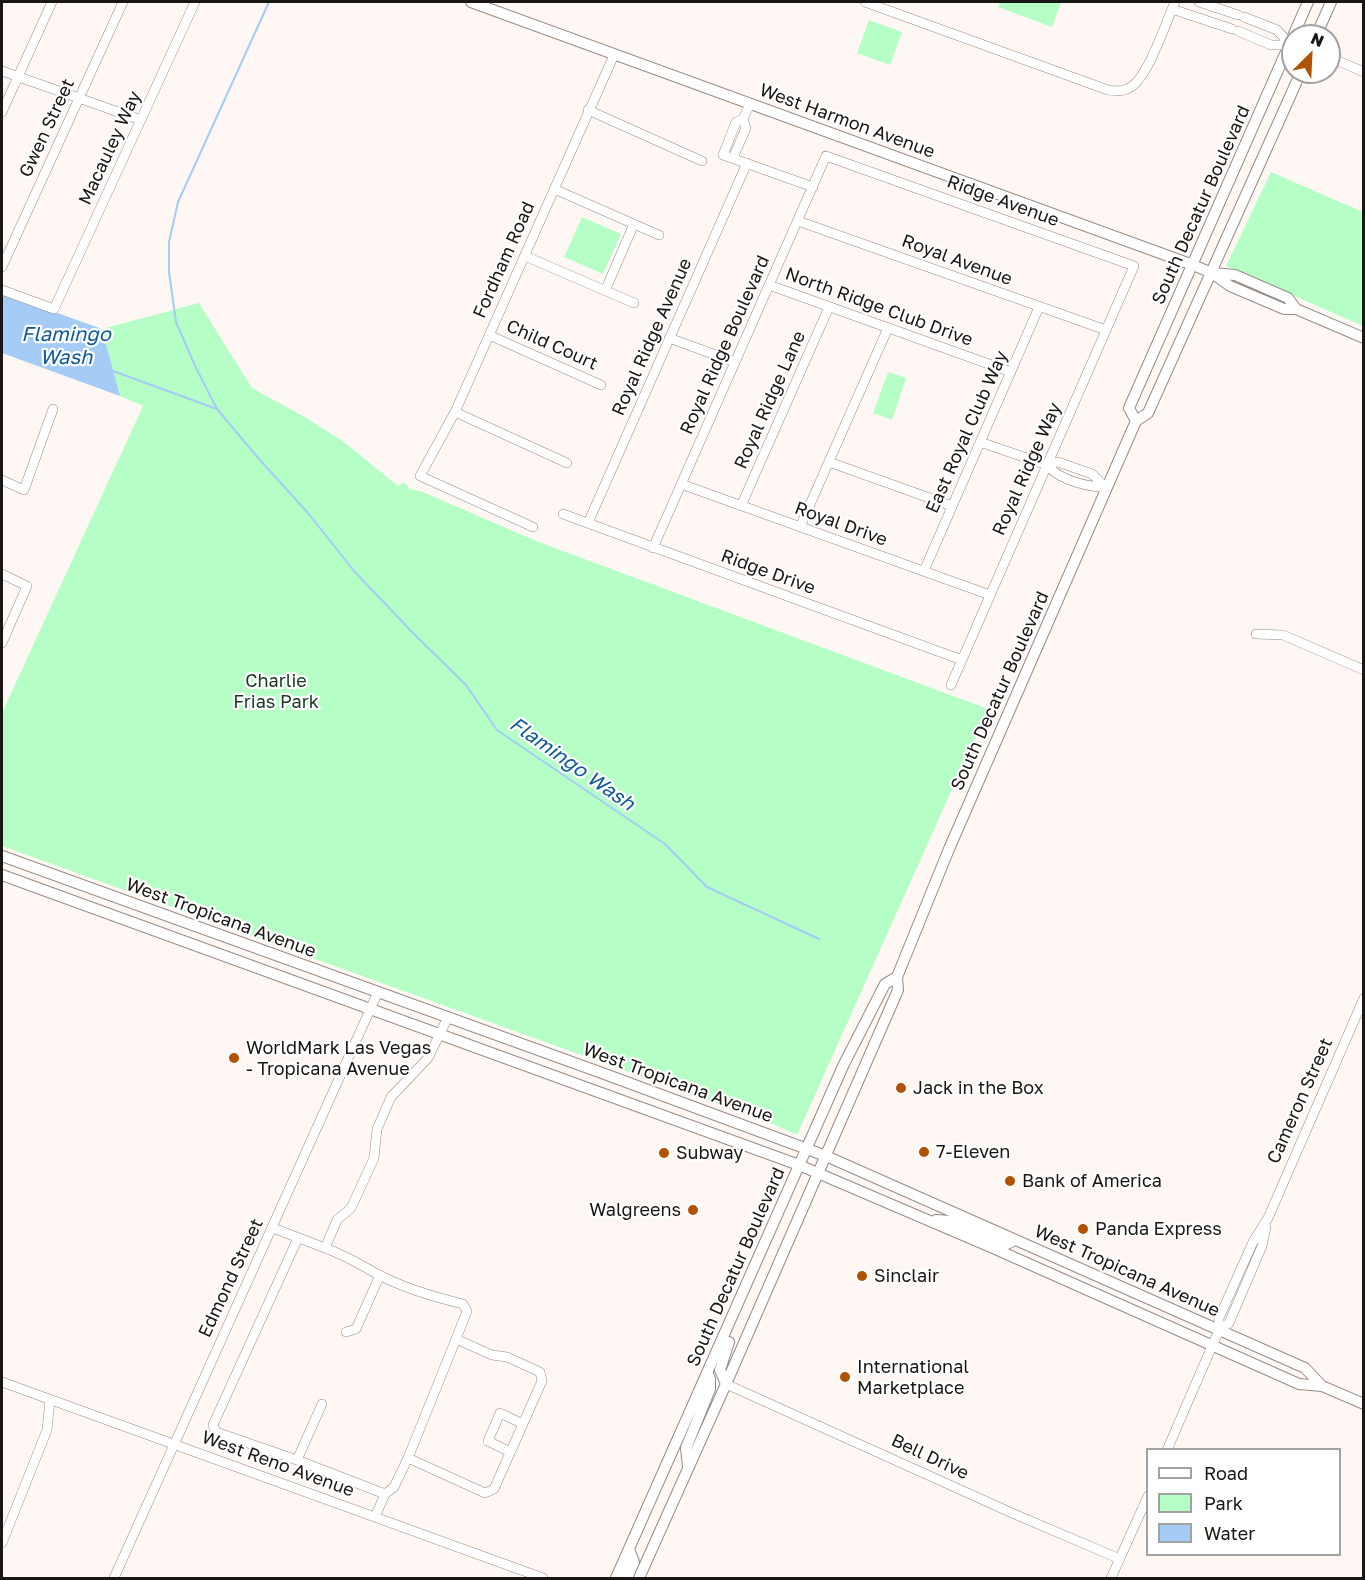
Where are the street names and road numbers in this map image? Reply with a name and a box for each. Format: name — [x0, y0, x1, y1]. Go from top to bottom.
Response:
street label: Gwen Street — [15, 75, 79, 181]
street label: West Harmon Avenue — [756, 79, 938, 163]
street label: Macauley Way — [74, 88, 146, 208]
street label: South Decatur Boulevard — [1147, 102, 1255, 308]
street label: Ridge Avenue — [944, 171, 1062, 231]
street label: Fordham Road — [469, 199, 539, 321]
street label: Royal Avenue — [899, 230, 1015, 290]
street label: Royal Ridge Boulevard — [676, 252, 774, 438]
street label: Royal Ridge Avenue — [608, 255, 696, 419]
street label: North Ridge Club Drive — [782, 263, 976, 351]
street label: Child Court — [503, 315, 601, 375]
street label: Royal Ridge Lane — [730, 328, 810, 472]
street label: East Royal Club Way — [921, 347, 1013, 517]
street label: Royal Ridge Way — [988, 399, 1066, 539]
street label: Royal Drive — [792, 497, 890, 551]
street label: Ridge Drive — [718, 545, 818, 599]
street label: South Decatur Boulevard — [946, 588, 1054, 794]
street label: West Tropicana Avenue — [123, 874, 319, 962]
street label: Cameron Street — [1263, 1035, 1337, 1167]
street label: West Tropicana Avenue — [580, 1039, 776, 1127]
street label: South Decatur Boulevard — [682, 1164, 790, 1370]
street label: Edmond Street — [194, 1215, 268, 1341]
street label: West Tropicana Avenue — [1031, 1220, 1223, 1322]
street label: West Reno Avenue — [199, 1426, 357, 1502]
street label: Bell Drive — [888, 1430, 972, 1484]

